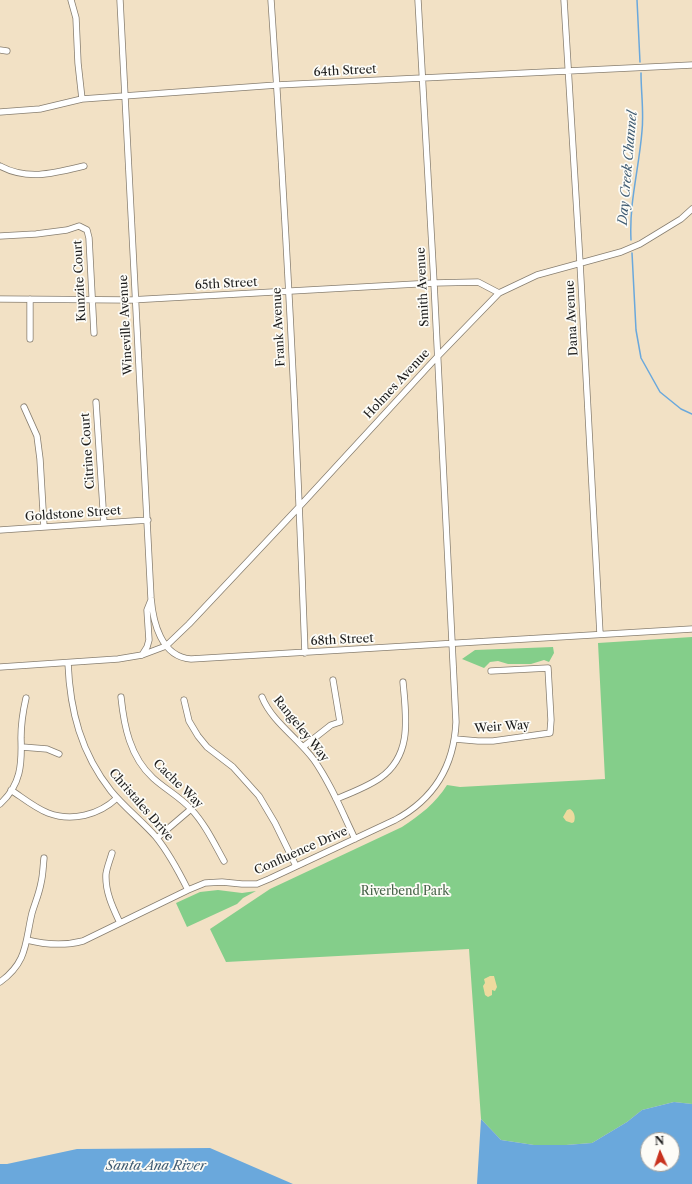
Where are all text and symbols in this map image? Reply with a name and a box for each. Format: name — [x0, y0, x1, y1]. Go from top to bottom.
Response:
street label: 64th Street — [313, 62, 377, 80]
water label: Day Creek Channel — [615, 110, 641, 226]
street label: Kunzite Court — [71, 240, 89, 322]
street label: Smith Avenue — [414, 247, 432, 327]
street label: Wineville Avenue — [116, 274, 136, 376]
street label: 65th Street — [194, 275, 258, 293]
street label: Dana Avenue — [563, 280, 581, 356]
street label: Frank Avenue — [270, 287, 288, 367]
street label: Holmes Avenue — [361, 346, 433, 422]
street label: Citrine Court — [78, 412, 98, 490]
street label: Goldstone Street — [25, 503, 121, 525]
street label: 68th Street — [310, 631, 374, 649]
street label: Rangeley Way — [270, 693, 332, 765]
street label: Weir Way — [474, 718, 530, 736]
street label: Cache Way — [150, 757, 206, 811]
street label: Christales Drive — [106, 766, 176, 844]
street label: Confluence Drive — [252, 824, 350, 878]
park label: Riverbend Park — [361, 885, 449, 899]
north arrow — [640, 1132, 680, 1172]
text: N — [654, 1134, 665, 1148]
water label: Santa Ana River — [106, 1158, 206, 1174]

